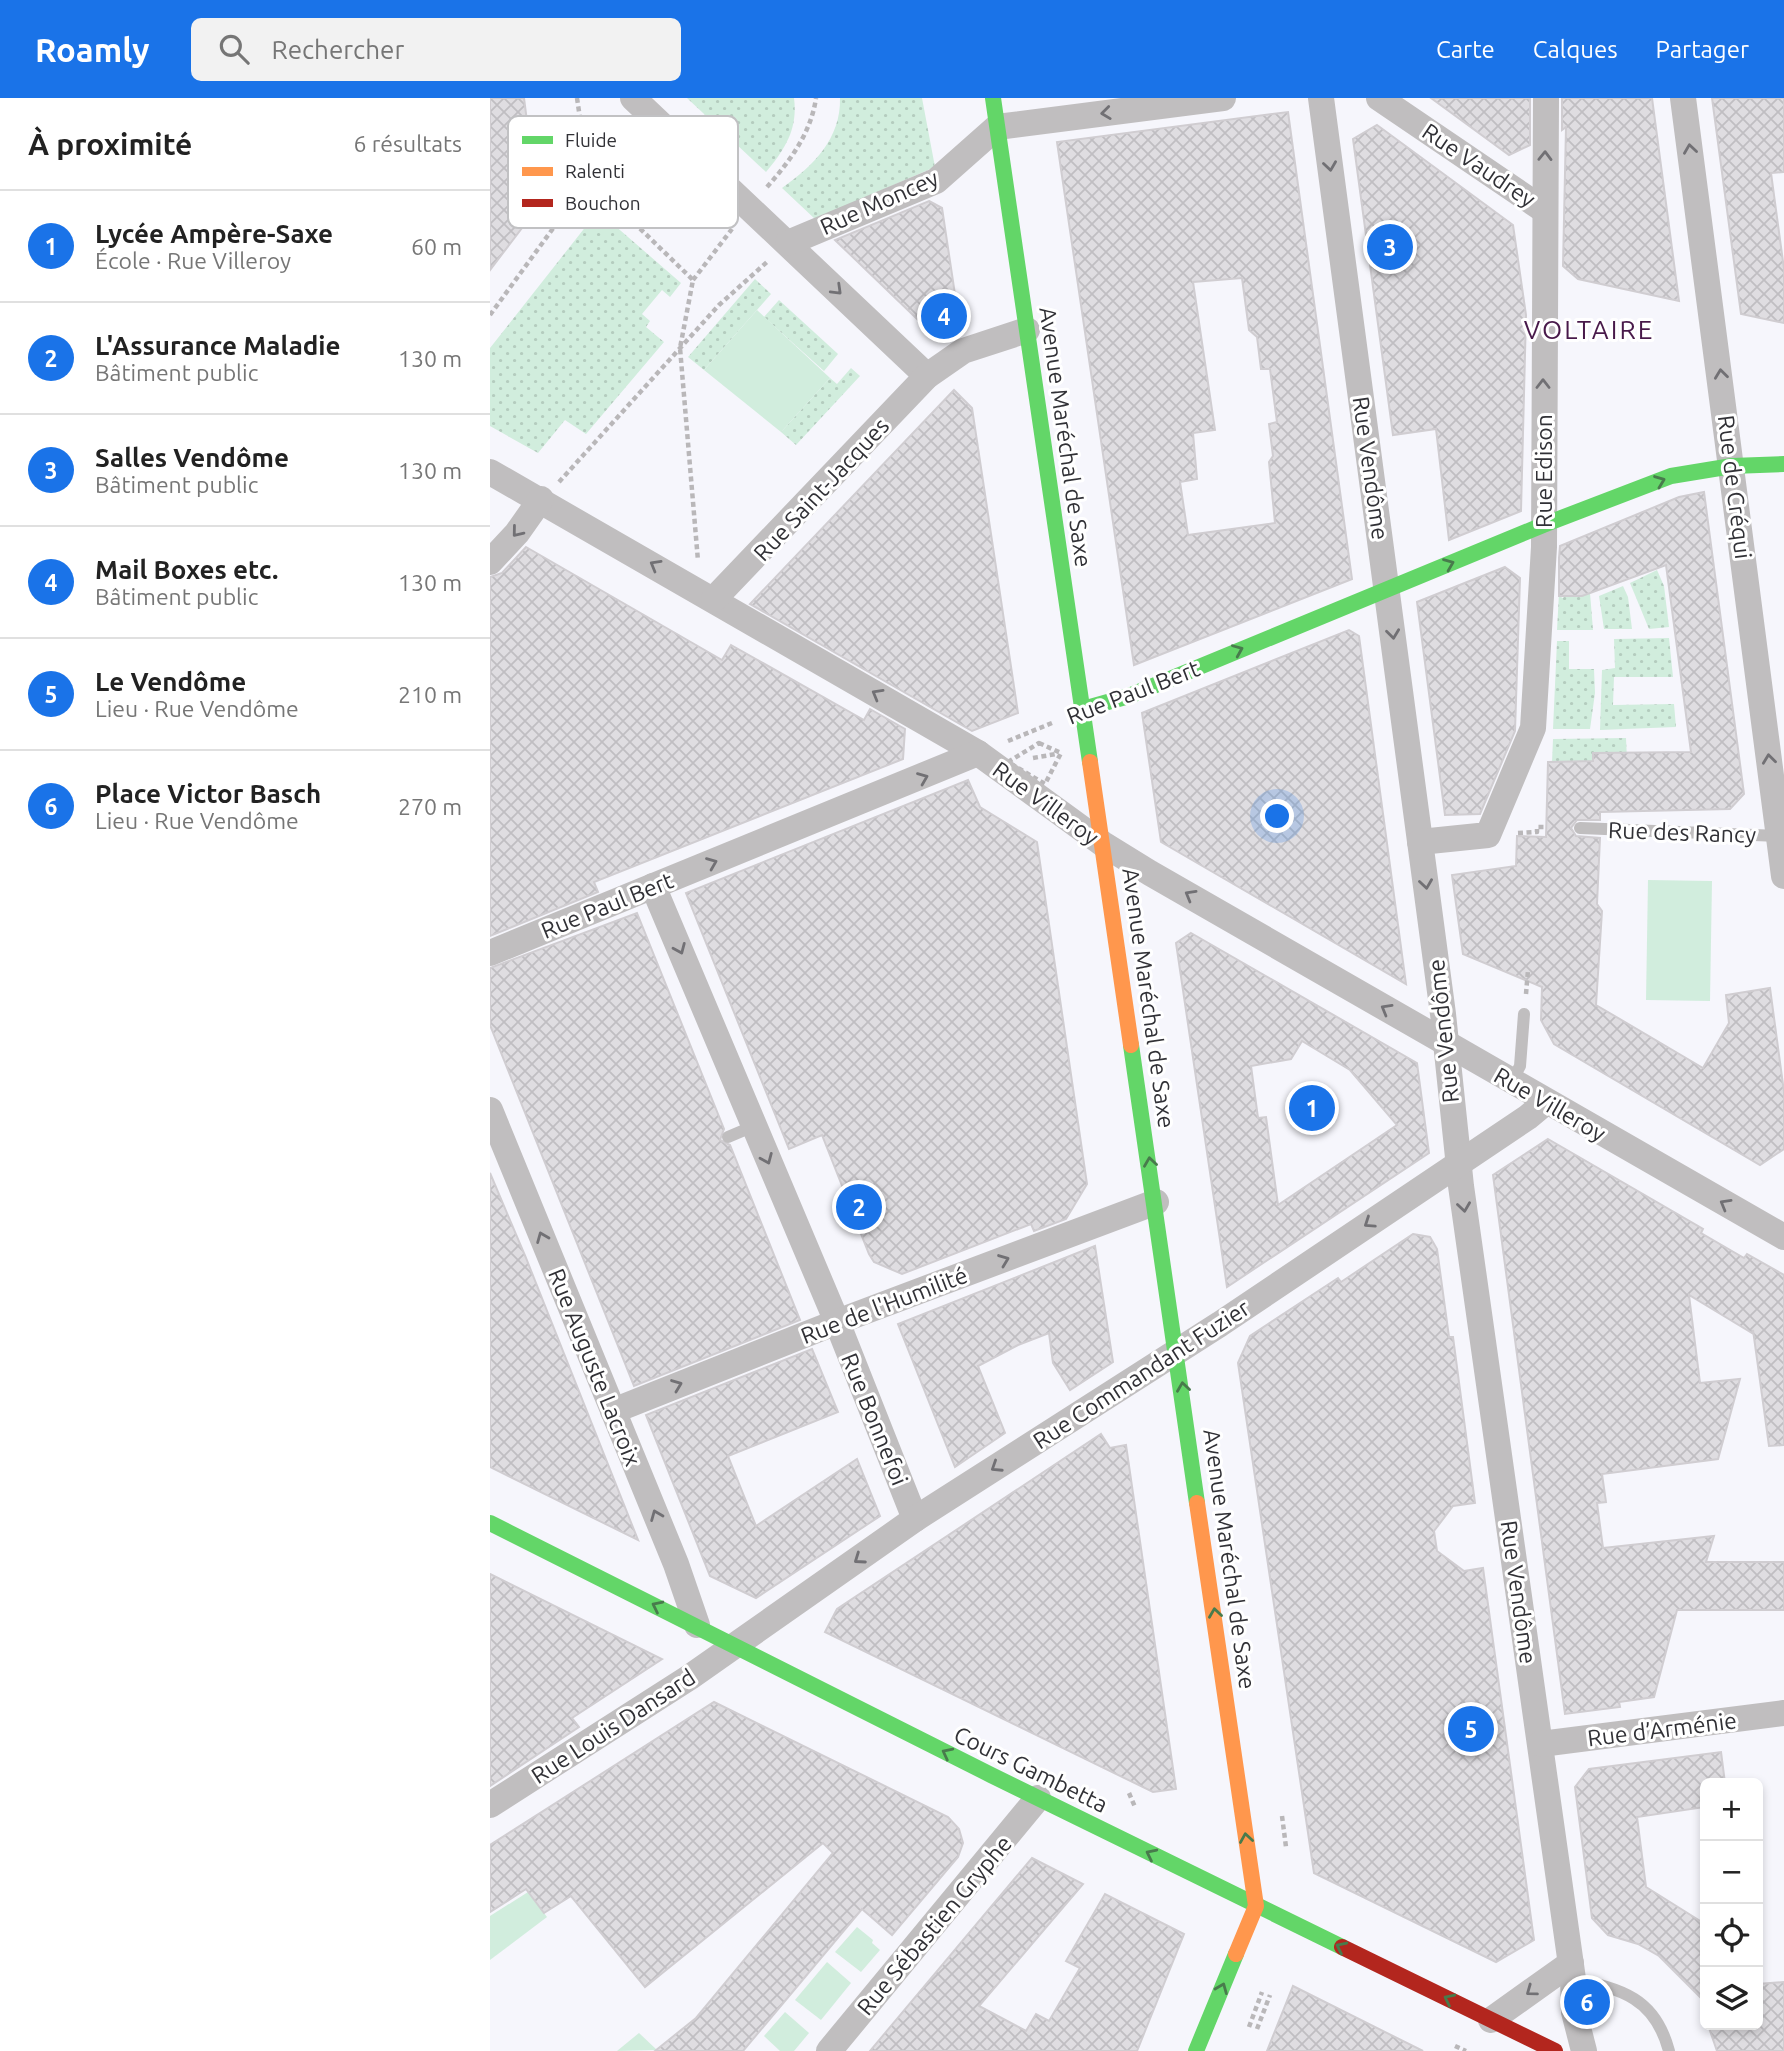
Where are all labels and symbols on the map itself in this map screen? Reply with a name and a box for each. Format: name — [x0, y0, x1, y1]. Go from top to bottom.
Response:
one-way arrow — [1101, 105, 1112, 120]
legend — [508, 116, 738, 228]
street label: Rue Vaudrey — [1418, 118, 1540, 212]
text: Fluide — [565, 129, 617, 151]
one-way arrow — [1683, 143, 1698, 155]
one-way arrow — [1537, 150, 1553, 161]
text: Ralenti — [565, 160, 625, 182]
one-way arrow — [1323, 160, 1338, 171]
street label: Rue Moncey — [816, 165, 942, 239]
text: Bouchon — [565, 192, 641, 214]
pin: 3 — [1367, 221, 1413, 273]
one-way arrow — [829, 281, 842, 294]
pin: 4 — [921, 290, 967, 342]
street label: Avenue Maréchal de Saxe — [1035, 305, 1097, 569]
district label: VOLTAIRE — [1524, 315, 1654, 344]
one-way arrow — [1713, 369, 1728, 380]
one-way arrow — [1535, 378, 1551, 388]
street label: Rue Vendôme — [1349, 395, 1393, 541]
street label: Rue Saint-Jacques — [749, 413, 893, 565]
street label: Rue Edison — [1531, 414, 1556, 528]
street label: Rue de Créqui — [1714, 414, 1756, 560]
one-way arrow — [1654, 475, 1666, 489]
one-way arrow — [513, 524, 526, 536]
one-way arrow — [1441, 558, 1454, 572]
one-way arrow — [650, 560, 663, 573]
one-way arrow — [1386, 628, 1401, 640]
one-way arrow — [1231, 645, 1243, 659]
street label: Rue Paul Bert — [1063, 655, 1203, 729]
one-way arrow — [872, 689, 884, 702]
one-way arrow — [1762, 753, 1777, 765]
street label: Rue Villeroy — [988, 756, 1104, 850]
one-way arrow — [916, 772, 929, 786]
your location — [1260, 799, 1294, 833]
street label: Rue des Rancy — [1608, 817, 1756, 847]
one-way arrow — [706, 857, 718, 871]
street label: Avenue Maréchal de Saxe — [1118, 866, 1180, 1130]
street label: Rue Paul Bert — [537, 867, 677, 943]
one-way arrow — [1418, 878, 1433, 890]
one-way arrow — [1184, 890, 1197, 903]
one-way arrow — [671, 942, 685, 954]
street label: Rue Vendôme — [1423, 958, 1463, 1104]
one-way arrow — [1381, 1005, 1394, 1018]
street label: Rue Villeroy — [1490, 1062, 1610, 1146]
pin: 1 — [1289, 1082, 1335, 1134]
one-way arrow — [759, 1152, 773, 1164]
one-way arrow — [1143, 1157, 1158, 1168]
pin: 2 — [836, 1181, 882, 1233]
one-way arrow — [1719, 1199, 1732, 1212]
one-way arrow — [1456, 1201, 1471, 1213]
one-way arrow — [1363, 1215, 1376, 1228]
one-way arrow — [536, 1231, 550, 1244]
one-way arrow — [997, 1254, 1009, 1268]
street label: Rue de l'Humilité — [797, 1262, 971, 1348]
street label: Rue Auguste Lacroix — [544, 1265, 646, 1470]
street label: Rue Commandant Fuzier — [1028, 1295, 1254, 1453]
street label: Rue Bonnefoi — [837, 1349, 913, 1489]
one-way arrow — [670, 1380, 682, 1394]
one-way arrow — [1175, 1382, 1190, 1393]
street label: Avenue Maréchal de Saxe — [1199, 1427, 1261, 1691]
one-way arrow — [991, 1459, 1004, 1472]
one-way arrow — [651, 1510, 665, 1522]
street label: Rue Vendôme — [1497, 1519, 1541, 1665]
one-way arrow — [854, 1551, 867, 1563]
one-way arrow — [652, 1600, 664, 1614]
one-way arrow — [1208, 1607, 1223, 1619]
street label: Rue Louis Dansard — [527, 1664, 699, 1788]
pin: 5 — [1448, 1703, 1494, 1755]
street label: Rue d’Arménie — [1586, 1707, 1738, 1751]
street label: Cours Gambetta — [950, 1721, 1112, 1817]
one-way arrow — [942, 1748, 954, 1762]
street label: Rue Sébastien Gryphe — [852, 1830, 1016, 2020]
one-way arrow — [1239, 1832, 1254, 1844]
one-way arrow — [1146, 1848, 1158, 1862]
one-way arrow — [1336, 1941, 1348, 1955]
pin: 6 — [1564, 1976, 1610, 2028]
one-way arrow — [1214, 1983, 1228, 1995]
one-way arrow — [1526, 1983, 1539, 1995]
one-way arrow — [1444, 1994, 1456, 2008]

